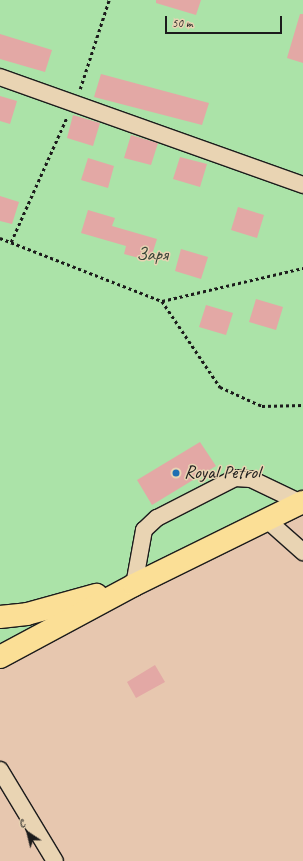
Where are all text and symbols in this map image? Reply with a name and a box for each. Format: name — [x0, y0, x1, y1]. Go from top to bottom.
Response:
scale bar — [167, 8, 284, 34]
text: 50 m — [172, 15, 192, 31]
park label: Заря — [136, 244, 168, 266]
place label: Royal Petrol — [184, 462, 260, 484]
marker: Royal Petrol — [171, 468, 181, 478]
north arrow — [8, 813, 48, 853]
text: С — [15, 816, 27, 830]

